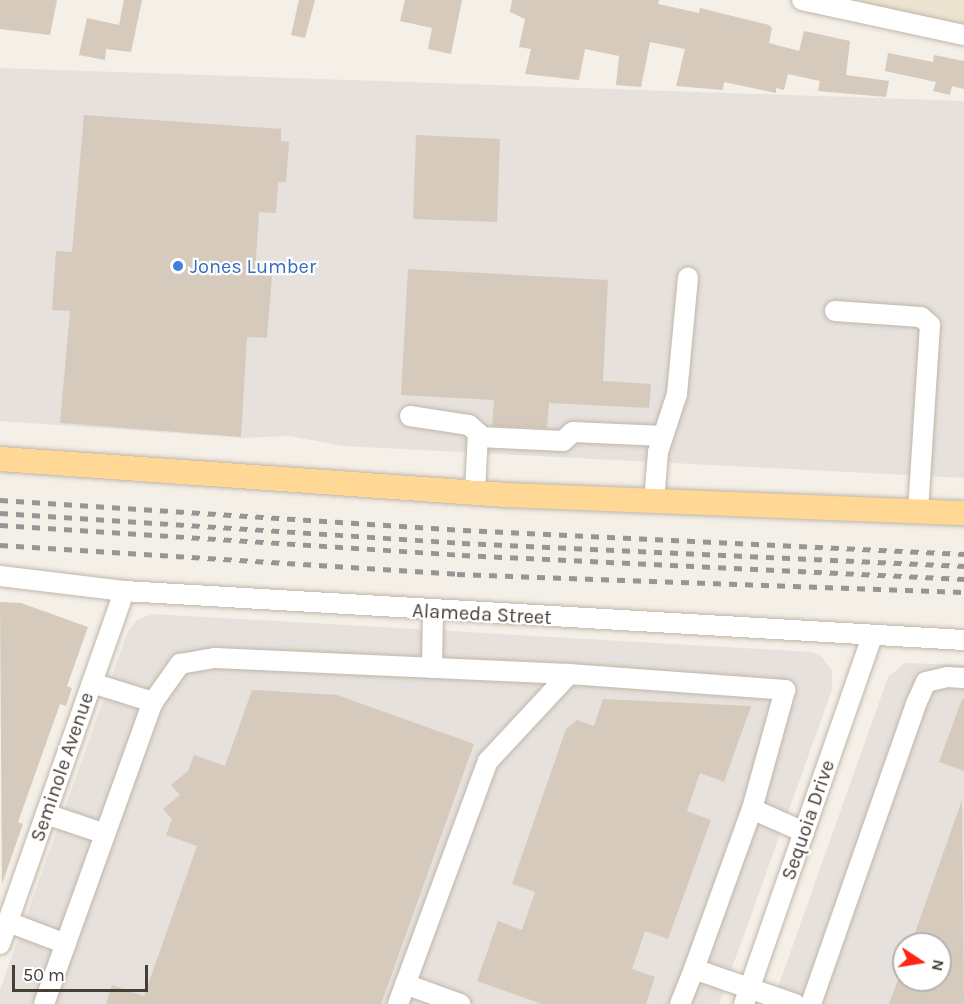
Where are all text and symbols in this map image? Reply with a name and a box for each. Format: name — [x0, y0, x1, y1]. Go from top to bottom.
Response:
place label: Jones Lumber — [190, 254, 316, 278]
marker: Jones Lumber — [171, 259, 185, 273]
street label: Alameda Street — [412, 598, 552, 630]
street label: Seminole Avenue — [25, 689, 99, 845]
street label: Sequoia Drive — [776, 757, 840, 883]
north arrow — [892, 932, 952, 992]
scale bar — [15, 953, 152, 991]
text: N — [928, 958, 949, 973]
text: 50 m — [23, 964, 65, 986]

